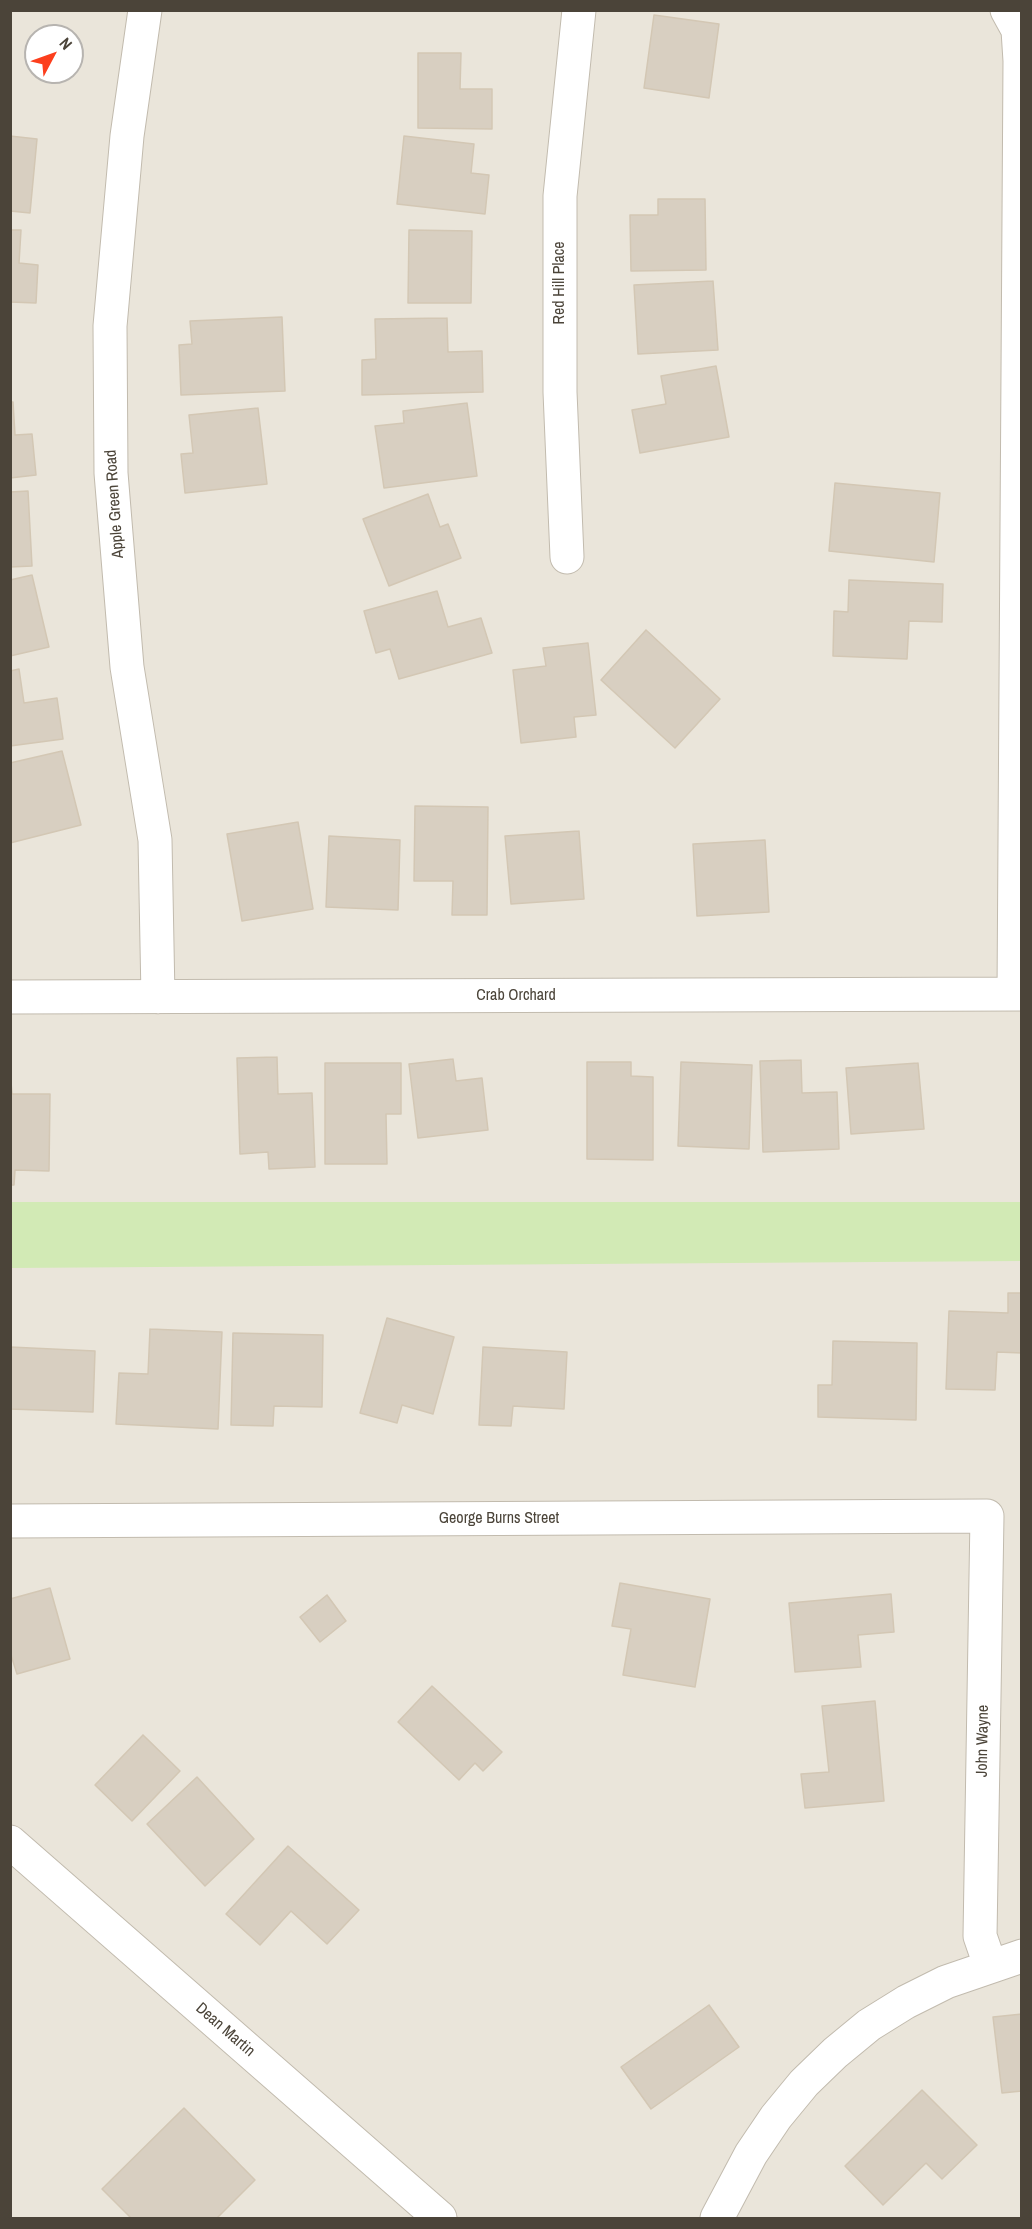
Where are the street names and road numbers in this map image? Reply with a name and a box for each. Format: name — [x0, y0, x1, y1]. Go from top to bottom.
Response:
street label: Red Hill Place — [550, 241, 570, 325]
street label: Apple Green Road — [102, 449, 128, 559]
street label: Crab Orchard — [476, 986, 556, 1006]
street label: George Burns Street — [439, 1509, 559, 1529]
street label: John Wayne — [973, 1705, 993, 1777]
street label: Dean Martin — [191, 1999, 259, 2061]

